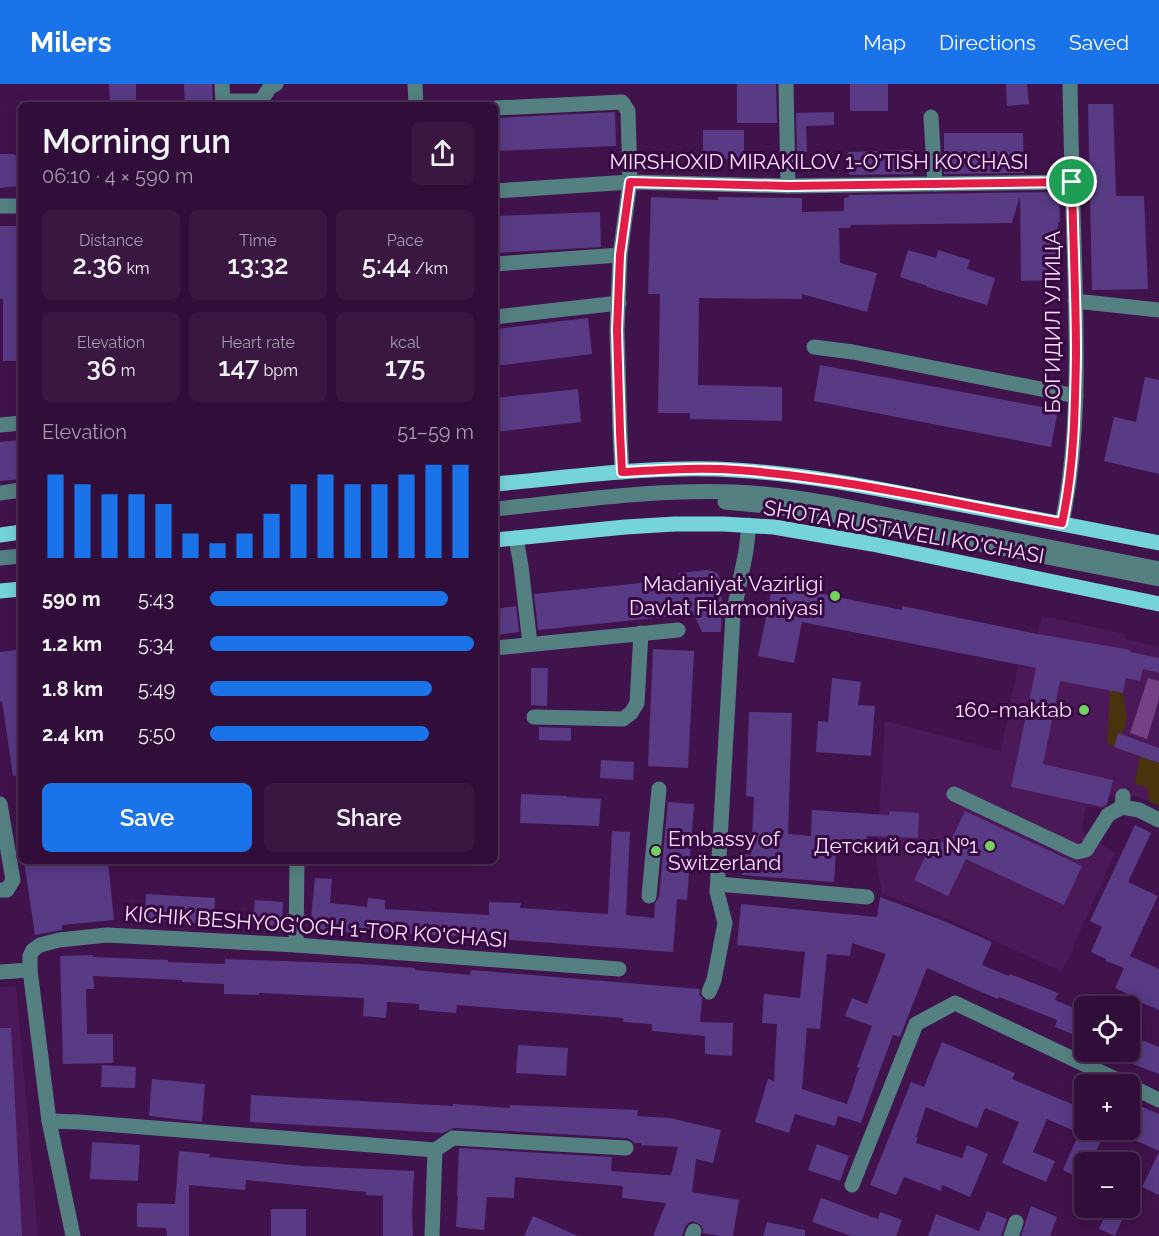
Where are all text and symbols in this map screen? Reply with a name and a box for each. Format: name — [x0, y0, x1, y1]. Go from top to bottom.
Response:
text: Milers — [30, 26, 112, 59]
text: Map — [863, 30, 906, 55]
text: Directions — [939, 30, 1036, 55]
text: Saved — [1069, 30, 1129, 55]
text: Morning run — [42, 122, 231, 161]
button: share — [411, 122, 474, 185]
street label: MIRSHOXID MIRAKILOV 1-O'TISH KO'CHASI — [610, 149, 1028, 174]
pin — [1046, 156, 1097, 207]
text: 06:10 · 4 × 590 m — [42, 164, 193, 188]
icon: arrive — [1055, 165, 1088, 198]
text: Distance — [79, 231, 143, 250]
text: Time — [239, 231, 277, 250]
text: Pace — [387, 231, 423, 250]
street label: БОГИДИЛ УЛИЦА — [1040, 231, 1065, 413]
text: 2.36 — [72, 250, 122, 280]
text: 13:32 — [228, 250, 288, 280]
text: 5:44 — [362, 250, 411, 280]
text: km — [122, 259, 150, 278]
text: /km — [411, 259, 448, 278]
text: Elevation — [77, 333, 145, 352]
text: Heart rate — [221, 333, 295, 352]
text: kcal — [390, 333, 420, 352]
text: 36 — [87, 352, 117, 382]
text: 147 — [218, 352, 259, 382]
text: 175 — [385, 352, 425, 382]
text: m — [117, 361, 135, 380]
text: bpm — [259, 361, 298, 380]
text: Elevation — [42, 420, 127, 444]
text: 51–59 m — [397, 420, 474, 444]
street label: SHOTA RUSTAVELI KO'CHASI — [762, 494, 1046, 569]
place label: Madaniyat Vazirligi Davlat Filarmoniyasi — [629, 571, 823, 620]
text: 590 m — [42, 587, 101, 611]
text: 5:43 — [138, 587, 174, 611]
marker: Madaniyat Vazirligi Davlat Filarmoniyasi — [828, 589, 842, 603]
text: 1.2 km — [42, 632, 102, 656]
text: 5:34 — [138, 632, 174, 656]
text: 1.8 km — [42, 677, 103, 701]
text: 5:49 — [138, 677, 175, 701]
place label: 160-maktab — [955, 697, 1072, 722]
marker: 160-maktab — [1077, 703, 1091, 717]
text: 2.4 km — [42, 722, 104, 746]
text: 5:50 — [138, 722, 176, 746]
button: Save — [42, 783, 252, 852]
button: Share — [264, 783, 474, 852]
place label: Embassy of Switzerland — [668, 826, 781, 875]
place label: Детский сад №1 — [814, 833, 978, 858]
marker: Детский сад №1 — [983, 839, 997, 853]
marker: Embassy of Switzerland — [649, 844, 663, 858]
street label: KICHIK BESHYOG'OCH 1-TOR KO'CHASI — [124, 901, 508, 952]
map controls — [1074, 996, 1140, 1218]
button: locate — [1074, 996, 1140, 1062]
button: + — [1074, 1074, 1140, 1140]
button: − — [1074, 1152, 1140, 1218]

